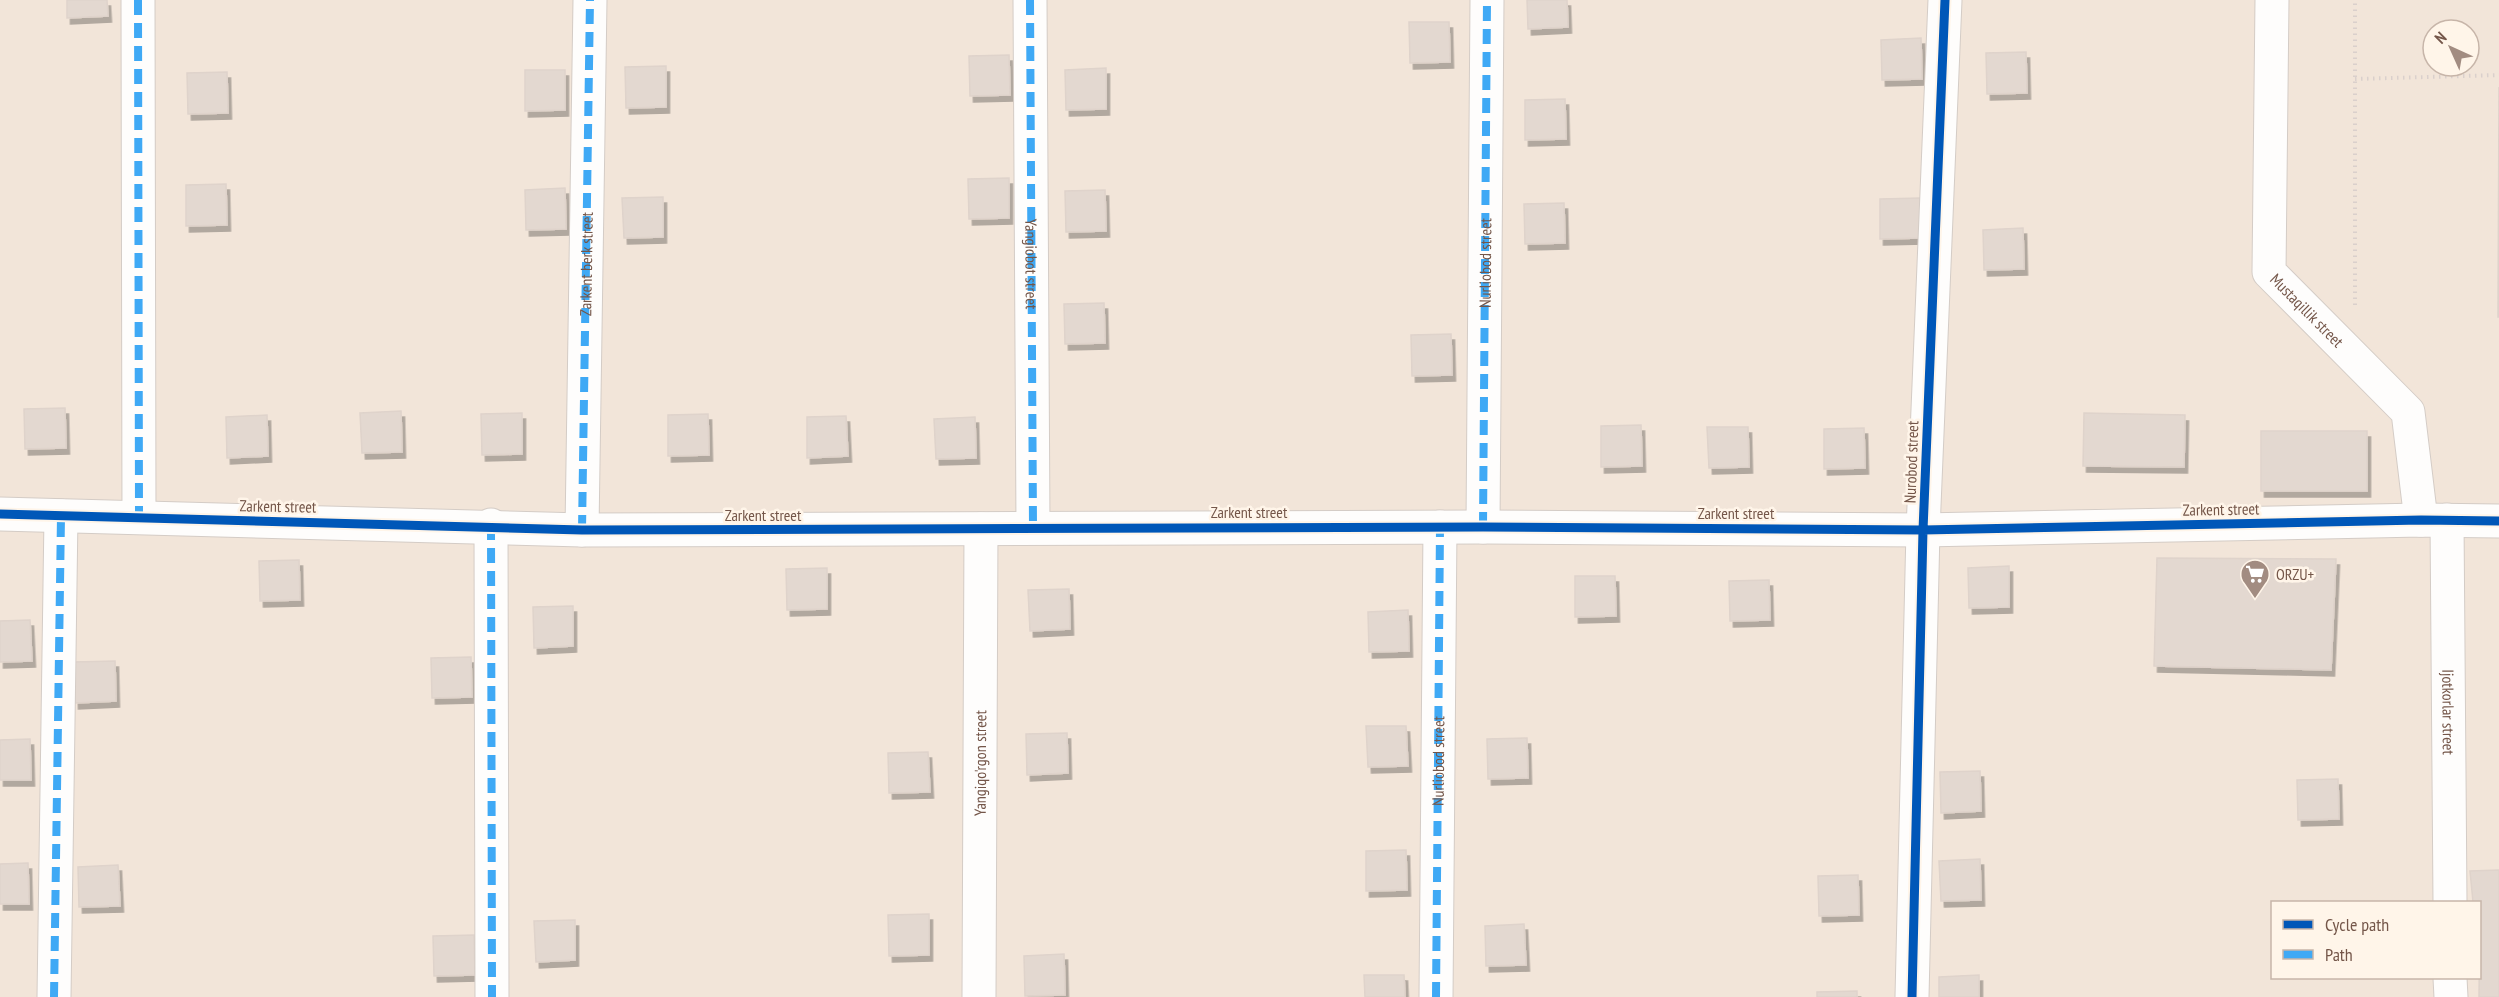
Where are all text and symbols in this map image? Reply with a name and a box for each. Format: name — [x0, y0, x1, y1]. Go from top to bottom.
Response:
north arrow — [2421, 18, 2481, 78]
text: N — [2430, 27, 2451, 48]
street label: Zarkent berk street — [575, 211, 597, 316]
street label: Nurliobod street — [1475, 217, 1495, 308]
street label: Yangiobot street — [1021, 219, 1042, 310]
street label: Mustaqillik street — [2266, 269, 2348, 352]
street label: Nurobod street — [1900, 420, 1922, 504]
street label: Zarkent street — [239, 495, 317, 517]
street label: Zarkent street — [2182, 498, 2260, 520]
street label: Zarkent street — [1211, 502, 1288, 522]
street label: Zarkent street — [1698, 503, 1775, 523]
street label: Zarkent street — [725, 505, 802, 525]
supermarket icon: ORZU+ — [2239, 558, 2271, 600]
place label: ORZU+ — [2276, 564, 2315, 584]
street label: Ijotkorlar street — [2438, 669, 2459, 755]
street label: Yangiqo'rgon street — [970, 709, 990, 816]
street label: Nurliobod street — [1428, 715, 1448, 806]
legend — [2271, 901, 2481, 979]
text: Cycle path — [2325, 913, 2389, 936]
text: Path — [2325, 943, 2353, 966]

